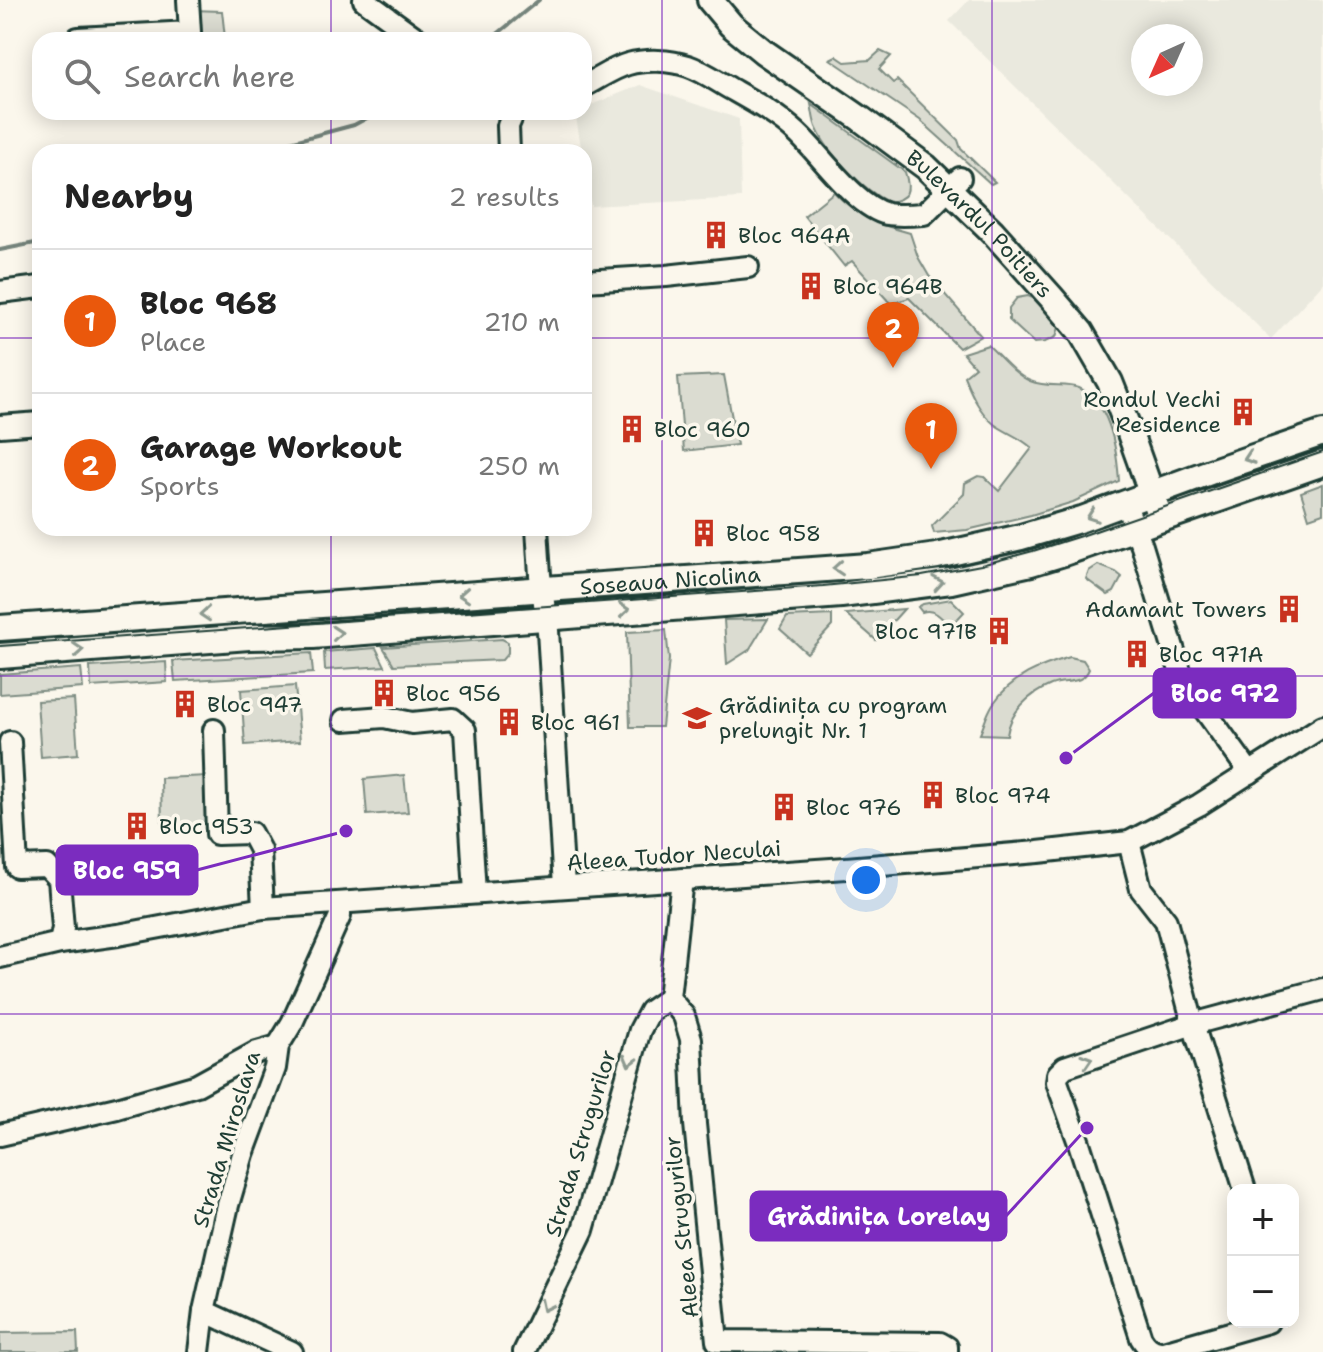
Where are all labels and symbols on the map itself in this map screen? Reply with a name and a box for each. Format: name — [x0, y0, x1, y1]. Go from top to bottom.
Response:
north arrow — [1131, 24, 1203, 96]
street label: Bulevardul Poitiers — [900, 143, 1059, 304]
building icon: Bloc 964A — [701, 220, 731, 250]
place label: Bloc 964A — [738, 221, 851, 250]
building icon: Bloc 964B — [796, 271, 826, 301]
place label: Bloc 964B — [833, 272, 943, 301]
pin: 2 — [867, 302, 919, 368]
place label: Rondul Vechi Residence — [1083, 385, 1221, 439]
building icon: Rondul Vechi Residence — [1228, 397, 1258, 427]
pin: 1 — [905, 403, 957, 469]
building icon: Bloc 960 — [617, 414, 647, 444]
place label: Bloc 960 — [654, 415, 751, 444]
one-way arrow — [1243, 449, 1257, 465]
one-way arrow — [1085, 506, 1099, 522]
building icon: Bloc 958 — [689, 518, 719, 548]
place label: Bloc 958 — [726, 519, 821, 548]
one-way arrow — [831, 559, 844, 576]
street label: Șoseaua Nicolina — [579, 560, 762, 603]
one-way arrow — [932, 575, 945, 592]
one-way arrow — [457, 586, 470, 603]
building icon: Adamant Towers — [1274, 594, 1304, 624]
place label: Adamant Towers — [1085, 595, 1267, 624]
one-way arrow — [618, 602, 631, 619]
one-way arrow — [198, 605, 211, 622]
building icon: Bloc 971B — [984, 616, 1014, 646]
place label: Bloc 971B — [875, 617, 977, 646]
one-way arrow — [331, 625, 344, 642]
building icon: Bloc 971A — [1122, 639, 1152, 669]
place label: Bloc 971A — [1159, 640, 1264, 669]
one-way arrow — [72, 642, 85, 659]
callout: Bloc 972 — [1154, 669, 1295, 717]
building icon: Bloc 956 — [369, 678, 399, 708]
text: Bloc 972 — [1171, 678, 1279, 710]
place label: Bloc 956 — [406, 679, 501, 708]
building icon: Bloc 947 — [170, 689, 200, 719]
place label: Bloc 947 — [207, 690, 302, 719]
place label: Grădinița cu program prelungit Nr. 1 — [719, 691, 947, 745]
school or university icon: Grădinița cu program prelungit Nr. 1 — [682, 703, 712, 733]
building icon: Bloc 961 — [494, 707, 524, 737]
place label: Bloc 961 — [531, 708, 620, 737]
building icon: Bloc 974 — [918, 780, 948, 810]
place label: Bloc 974 — [955, 781, 1051, 810]
building icon: Bloc 976 — [769, 792, 799, 822]
place label: Bloc 976 — [806, 793, 902, 822]
building icon: Bloc 953 — [122, 811, 152, 841]
place label: Bloc 953 — [159, 812, 254, 841]
street label: Aleea Tudor Neculai — [566, 834, 782, 877]
callout: Bloc 959 — [57, 846, 197, 894]
text: Bloc 959 — [73, 855, 181, 887]
your location — [846, 860, 886, 900]
street label: Strada Strugurilor — [538, 1046, 623, 1240]
street label: Strada Miroslava — [186, 1047, 267, 1231]
one-way arrow — [1079, 1053, 1093, 1069]
one-way arrow — [623, 1054, 639, 1068]
street label: Aleea Strugurilor — [657, 1134, 705, 1320]
callout: Grădinița Lorelay — [751, 1192, 1006, 1240]
text: Grădinița Lorelay — [767, 1201, 991, 1234]
one-way arrow — [540, 1298, 556, 1313]

